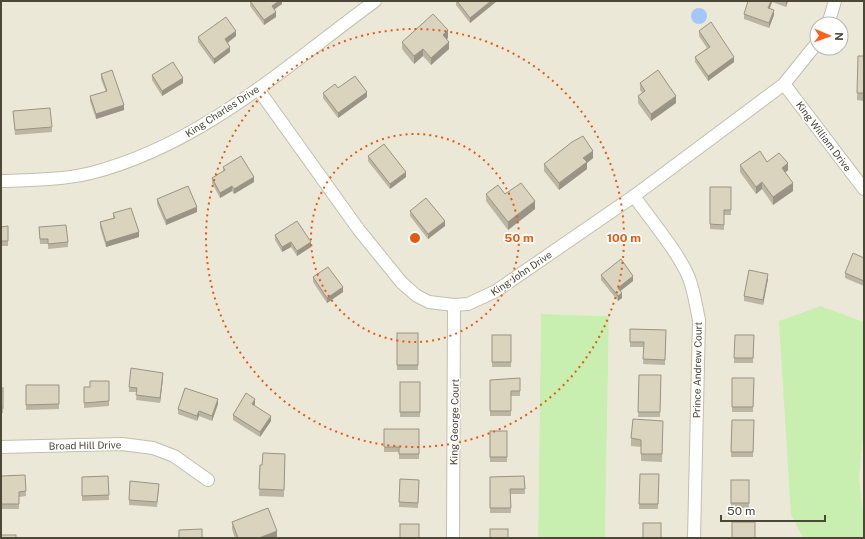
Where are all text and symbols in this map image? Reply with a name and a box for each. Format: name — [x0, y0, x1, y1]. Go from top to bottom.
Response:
north arrow — [809, 16, 849, 56]
text: N — [833, 32, 845, 41]
street label: King Charles Drive — [183, 82, 261, 139]
street label: King William Drive — [794, 99, 854, 174]
centre of rings — [408, 231, 422, 245]
text: 50 m — [504, 231, 534, 245]
text: 100 m — [607, 231, 641, 245]
street label: King John Drive — [488, 248, 554, 298]
street label: Prince Andrew Court — [690, 322, 704, 418]
street label: King George Court — [447, 379, 461, 465]
street label: Broad Hill Drive — [49, 438, 122, 452]
scale bar — [721, 497, 825, 523]
text: 50 m — [727, 504, 755, 518]

